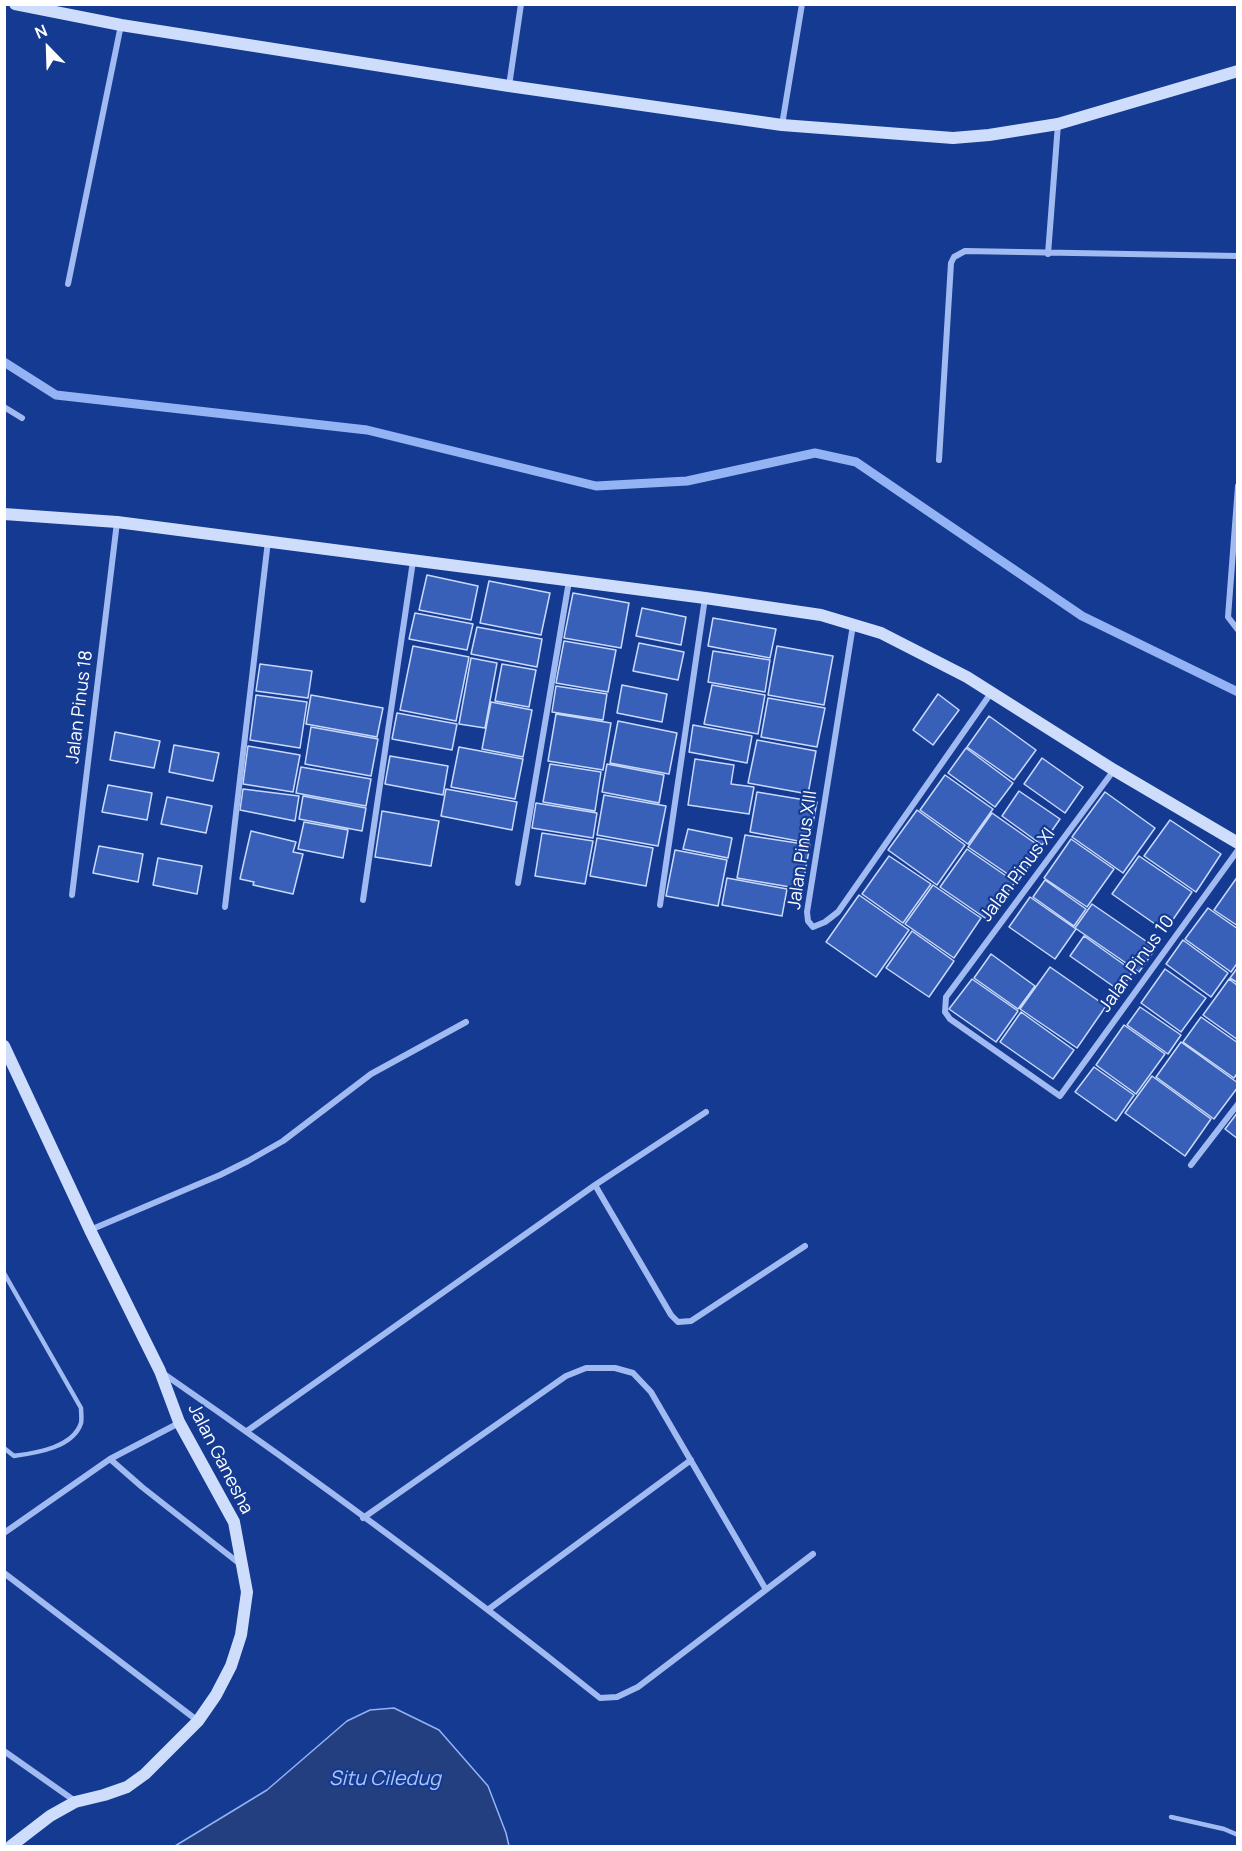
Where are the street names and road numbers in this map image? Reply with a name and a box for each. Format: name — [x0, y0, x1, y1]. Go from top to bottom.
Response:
street label: Jalan Pinus 18 — [62, 649, 98, 765]
street label: Jalan Pinus XIII — [784, 789, 822, 911]
street label: Jalan Pinus XI — [976, 824, 1060, 926]
street label: Jalan Pinus 10 — [1095, 911, 1179, 1017]
street label: Jalan Ganesha — [183, 1400, 257, 1518]

